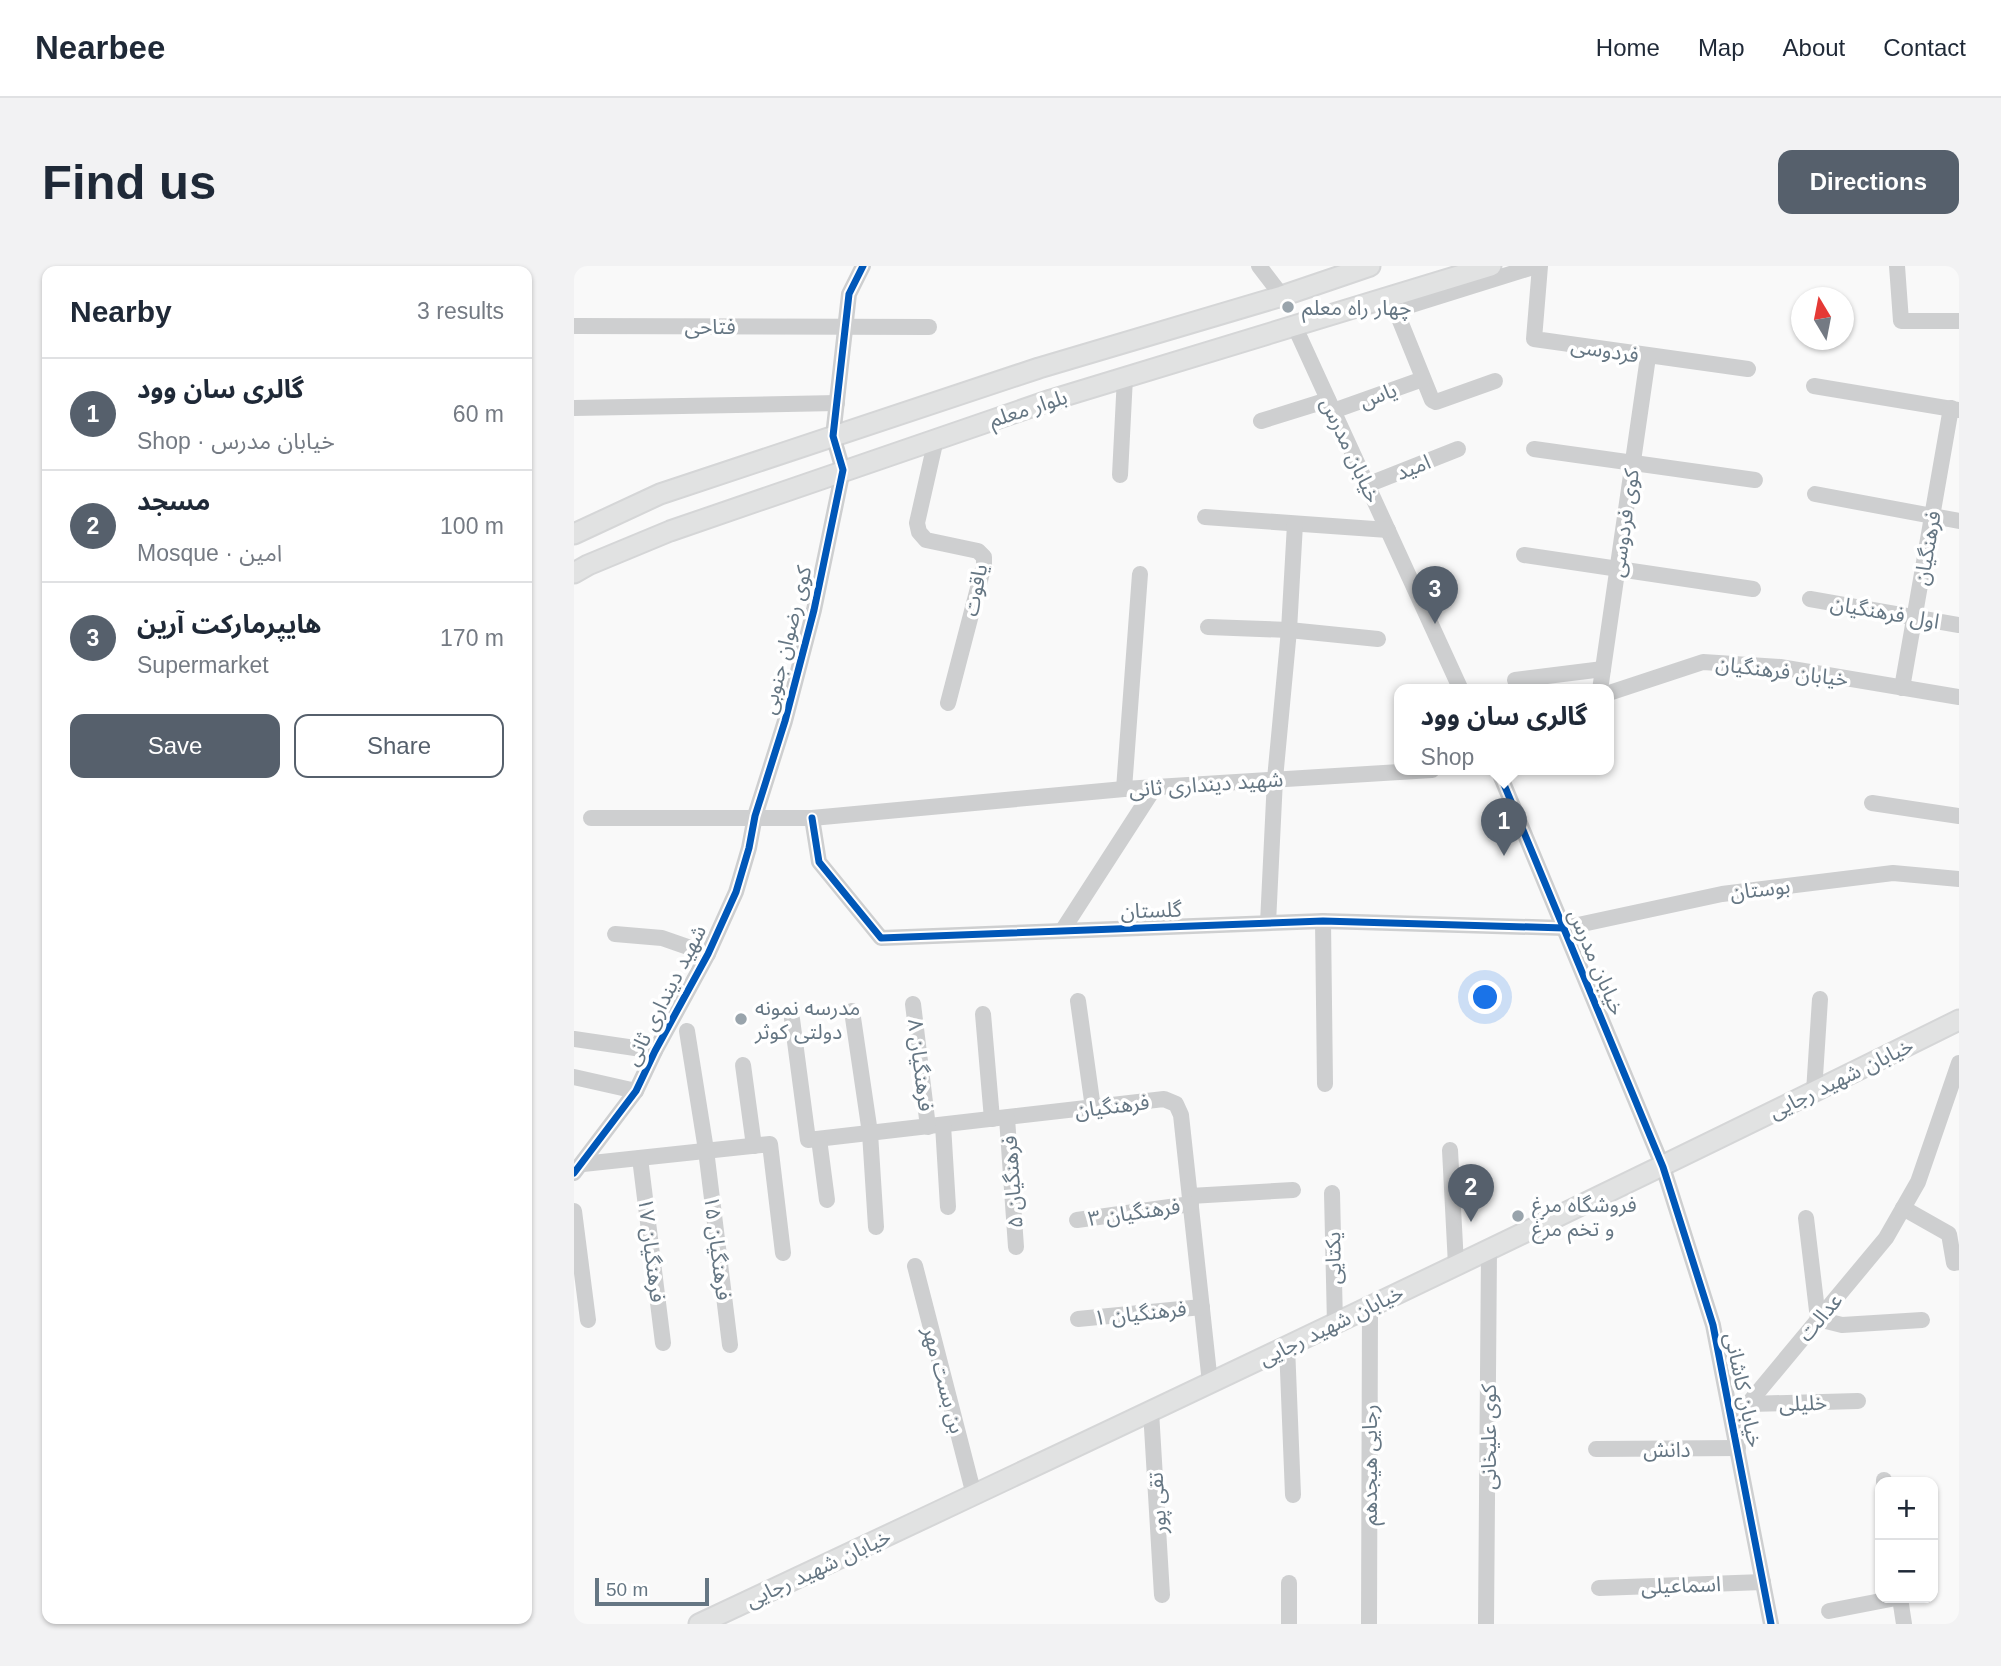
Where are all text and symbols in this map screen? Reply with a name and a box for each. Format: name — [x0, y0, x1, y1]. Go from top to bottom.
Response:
text: Nearbee — [35, 29, 165, 66]
text: Home — [1596, 34, 1660, 61]
text: Map — [1698, 34, 1745, 61]
text: About — [1783, 34, 1845, 61]
text: Contact — [1883, 34, 1966, 61]
button: Directions — [1778, 150, 1959, 214]
text: Find us — [42, 155, 216, 209]
north arrow — [1791, 287, 1854, 350]
text: Nearby — [70, 295, 172, 328]
place label: چهار راه معلم — [1302, 296, 1411, 323]
text: 3 results — [417, 298, 504, 324]
marker: چهار راه معلم — [1280, 299, 1296, 315]
street label: فتاحی — [684, 315, 736, 339]
street label: فردوسی — [1569, 333, 1641, 368]
text: گالری سان وود — [137, 374, 304, 404]
street label: یاس — [1356, 378, 1400, 413]
street label: بلوار معلم — [986, 385, 1071, 435]
street label: خیابان مدرس — [1316, 394, 1385, 506]
text: 1 — [87, 401, 99, 427]
text: 60 m — [453, 401, 504, 427]
text: Shop · خیابان مدرس — [137, 428, 335, 454]
street label: امید — [1392, 450, 1434, 484]
street label: کوی فردوسی — [1605, 467, 1644, 579]
text: مسجد — [137, 486, 210, 516]
street label: فرهنگیان — [1909, 509, 1946, 587]
text: 2 — [87, 513, 99, 539]
text: 100 m — [440, 513, 504, 539]
text: Mosque · امین — [137, 540, 282, 566]
street label: یاقوت — [959, 562, 992, 618]
street label: کوی رضوان جنوبی — [756, 563, 817, 717]
pin: 3 — [1412, 566, 1458, 624]
street label: اول فرهنگیان — [1829, 591, 1941, 634]
text: هایپرمارکت آرین — [137, 609, 321, 639]
text: 3 — [87, 625, 99, 651]
text: 170 m — [440, 625, 504, 651]
street label: خیابان فرهنگیان — [1714, 651, 1850, 692]
text: Supermarket — [137, 652, 269, 678]
popup — [1394, 684, 1614, 775]
text: گالری سان وود — [1421, 701, 1587, 731]
button: Save — [70, 714, 280, 778]
button: Share — [294, 714, 504, 778]
text: Shop — [1421, 744, 1474, 770]
street label: شهید دینداری ثانی — [1128, 767, 1284, 802]
pin: 1 — [1481, 798, 1527, 856]
street label: بوستان — [1729, 874, 1791, 905]
street label: گلستان — [1120, 897, 1182, 924]
street label: خیابان مدرس — [1563, 906, 1630, 1019]
street label: شهید دینداری ثانی — [620, 921, 711, 1070]
your location — [1468, 980, 1502, 1014]
place label: مدرسه نمونه دولتی کوثر — [754, 996, 860, 1044]
marker: مدرسه نمونه دولتی کوثر — [733, 1011, 749, 1027]
street label: فرهنگیان ۸ — [903, 1017, 938, 1113]
street label: خیابان شهید رجایی — [1765, 1033, 1917, 1124]
street label: فرهنگیان — [1073, 1090, 1151, 1123]
street label: فرهنگیان ۵ — [997, 1135, 1028, 1229]
pin: 2 — [1448, 1164, 1494, 1222]
place label: فروشگاه مرغ و تخم مرغ — [1532, 1193, 1637, 1244]
street label: فرهنگیان ۱۵ — [699, 1194, 736, 1302]
street label: فرهنگیان ۳ — [1086, 1194, 1182, 1231]
street label: فرهنگیان ۱۷ — [633, 1196, 670, 1304]
marker: فروشگاه مرغ و تخم مرغ — [1510, 1208, 1526, 1224]
street label: یکتایی — [1321, 1231, 1346, 1285]
street label: خیابان شهید رجایی — [1255, 1280, 1407, 1371]
street label: عدالت — [1793, 1288, 1847, 1346]
street label: فرهنگیان ۱ — [1093, 1297, 1188, 1330]
street label: بن بست مهر — [918, 1323, 969, 1436]
street label: خیابان کاشانی — [1720, 1331, 1767, 1450]
street label: کوی علیخانی — [1477, 1384, 1501, 1490]
street label: خلیلی — [1778, 1391, 1828, 1416]
street label: رجایی هیجدهم — [1358, 1404, 1385, 1526]
street label: دانش — [1643, 1438, 1691, 1462]
street label: تقی پور — [1143, 1471, 1173, 1536]
map controls — [1875, 1477, 1938, 1603]
button: + — [1875, 1477, 1938, 1540]
street label: خیابان شهید رجایی — [742, 1524, 895, 1613]
button: − — [1875, 1540, 1938, 1603]
street label: اسماعیلی — [1641, 1572, 1721, 1599]
scale bar — [595, 1575, 709, 1607]
text: 50 m — [606, 1579, 648, 1600]

